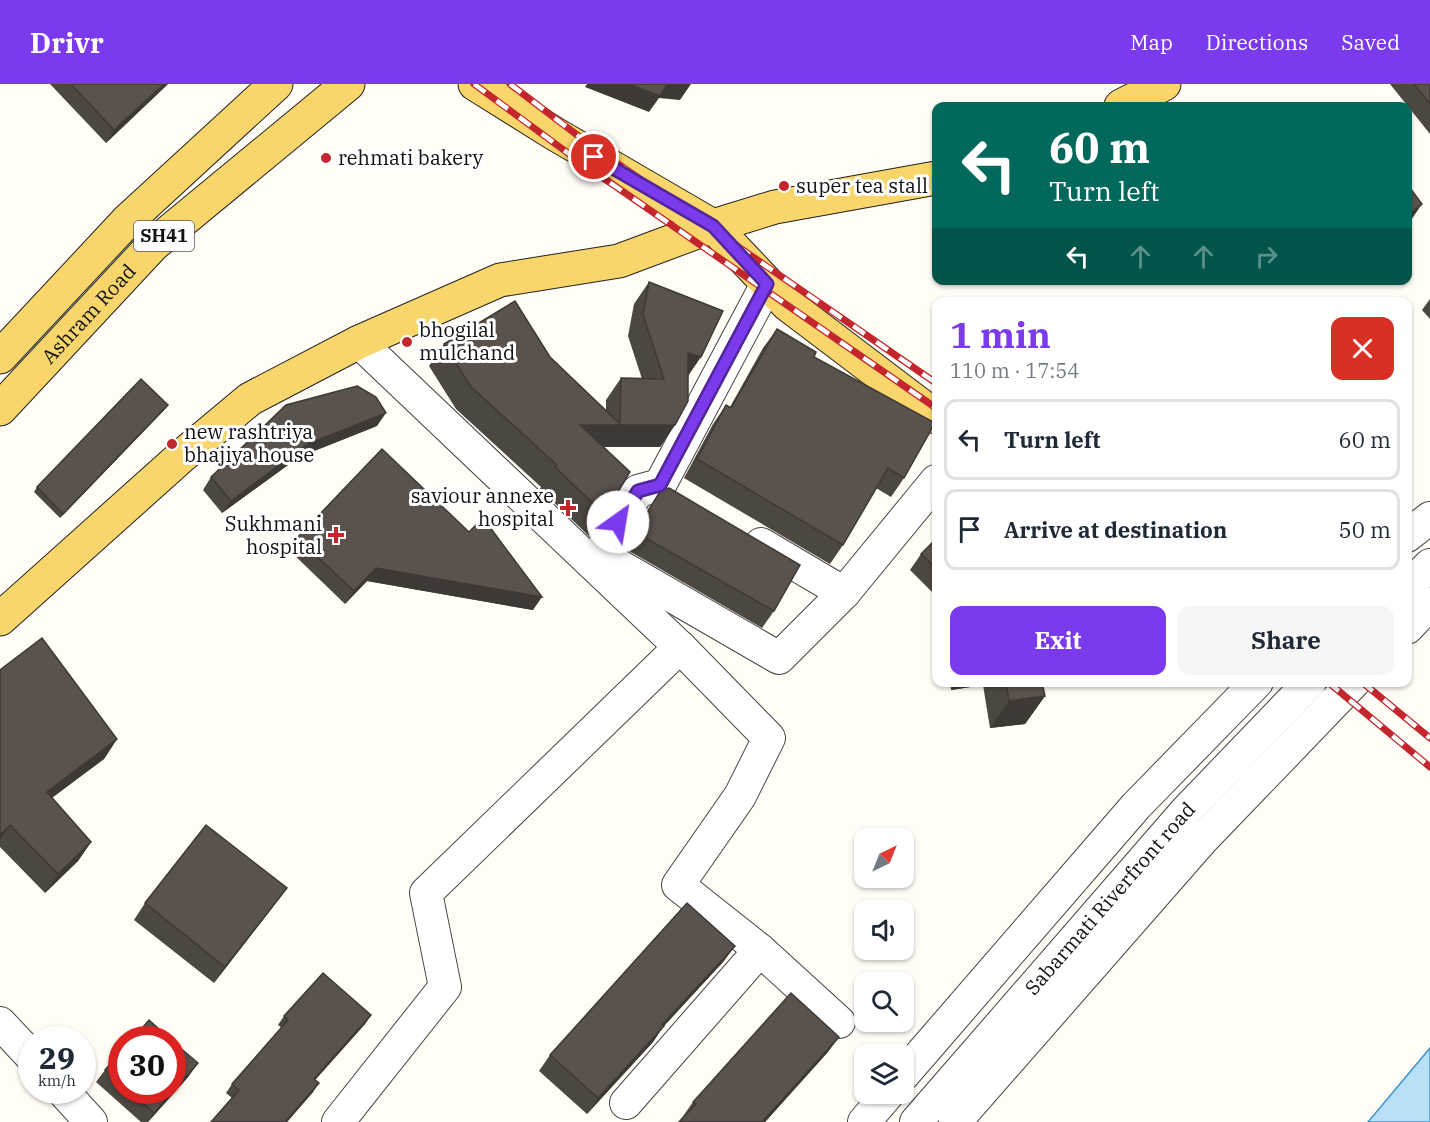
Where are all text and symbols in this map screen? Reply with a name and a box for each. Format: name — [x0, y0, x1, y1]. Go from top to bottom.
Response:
text: Drivr — [30, 24, 104, 61]
text: Map — [1130, 28, 1173, 56]
text: Directions — [1206, 28, 1308, 56]
text: Saved — [1341, 28, 1400, 56]
text: 60 m — [1049, 120, 1150, 175]
icon: left — [950, 126, 1028, 204]
pin — [568, 131, 619, 182]
icon: arrive — [577, 140, 610, 173]
place label: rehmati bakery — [338, 144, 483, 171]
marker: rehmati bakery — [319, 151, 333, 165]
place label: super tea stall — [796, 172, 928, 199]
text: Turn left — [1049, 173, 1160, 208]
marker: super tea stall — [777, 179, 791, 193]
road number: SH41 — [134, 221, 194, 251]
icon: left — [1061, 240, 1094, 273]
icon: ahead — [1124, 240, 1157, 273]
icon: ahead — [1187, 240, 1220, 273]
icon: right — [1250, 240, 1283, 273]
street label: Ashram Road — [35, 258, 142, 369]
text: 1 min — [950, 311, 1051, 358]
place label: bhogilal mulchand — [419, 316, 515, 366]
button: close — [1331, 317, 1394, 380]
marker: bhogilal mulchand — [400, 335, 414, 349]
text: 110 m · 17:54 — [950, 357, 1079, 384]
place label: new rashtriya bhajiya house — [184, 418, 314, 468]
icon: left — [953, 423, 986, 456]
text: Turn left — [1004, 425, 1100, 454]
text: 60 m — [1339, 425, 1391, 454]
marker: new rashtriya bhajiya house — [165, 437, 179, 451]
place label: saviour annexe hospital — [411, 482, 554, 532]
position arrow — [586, 490, 650, 554]
marker: saviour annexe hospital — [559, 499, 577, 517]
place label: Sukhmani hospital — [225, 510, 322, 560]
icon: arrive — [953, 513, 986, 546]
text: Arrive at destination — [1004, 515, 1227, 544]
text: 50 m — [1339, 515, 1391, 544]
marker: Sukhmani hospital — [327, 526, 345, 544]
button: Exit — [950, 606, 1166, 675]
button: Share — [1178, 606, 1394, 675]
street label: Sabarmati Riverfront road — [1018, 796, 1201, 1000]
north arrow — [854, 828, 914, 888]
map controls — [854, 828, 914, 1104]
button: sound — [854, 900, 914, 960]
button: search — [854, 972, 914, 1032]
speed limit sign: 30 — [108, 1026, 186, 1104]
text: 29 — [39, 1038, 75, 1077]
button: layers — [854, 1044, 914, 1104]
text: km/h — [38, 1071, 76, 1090]

